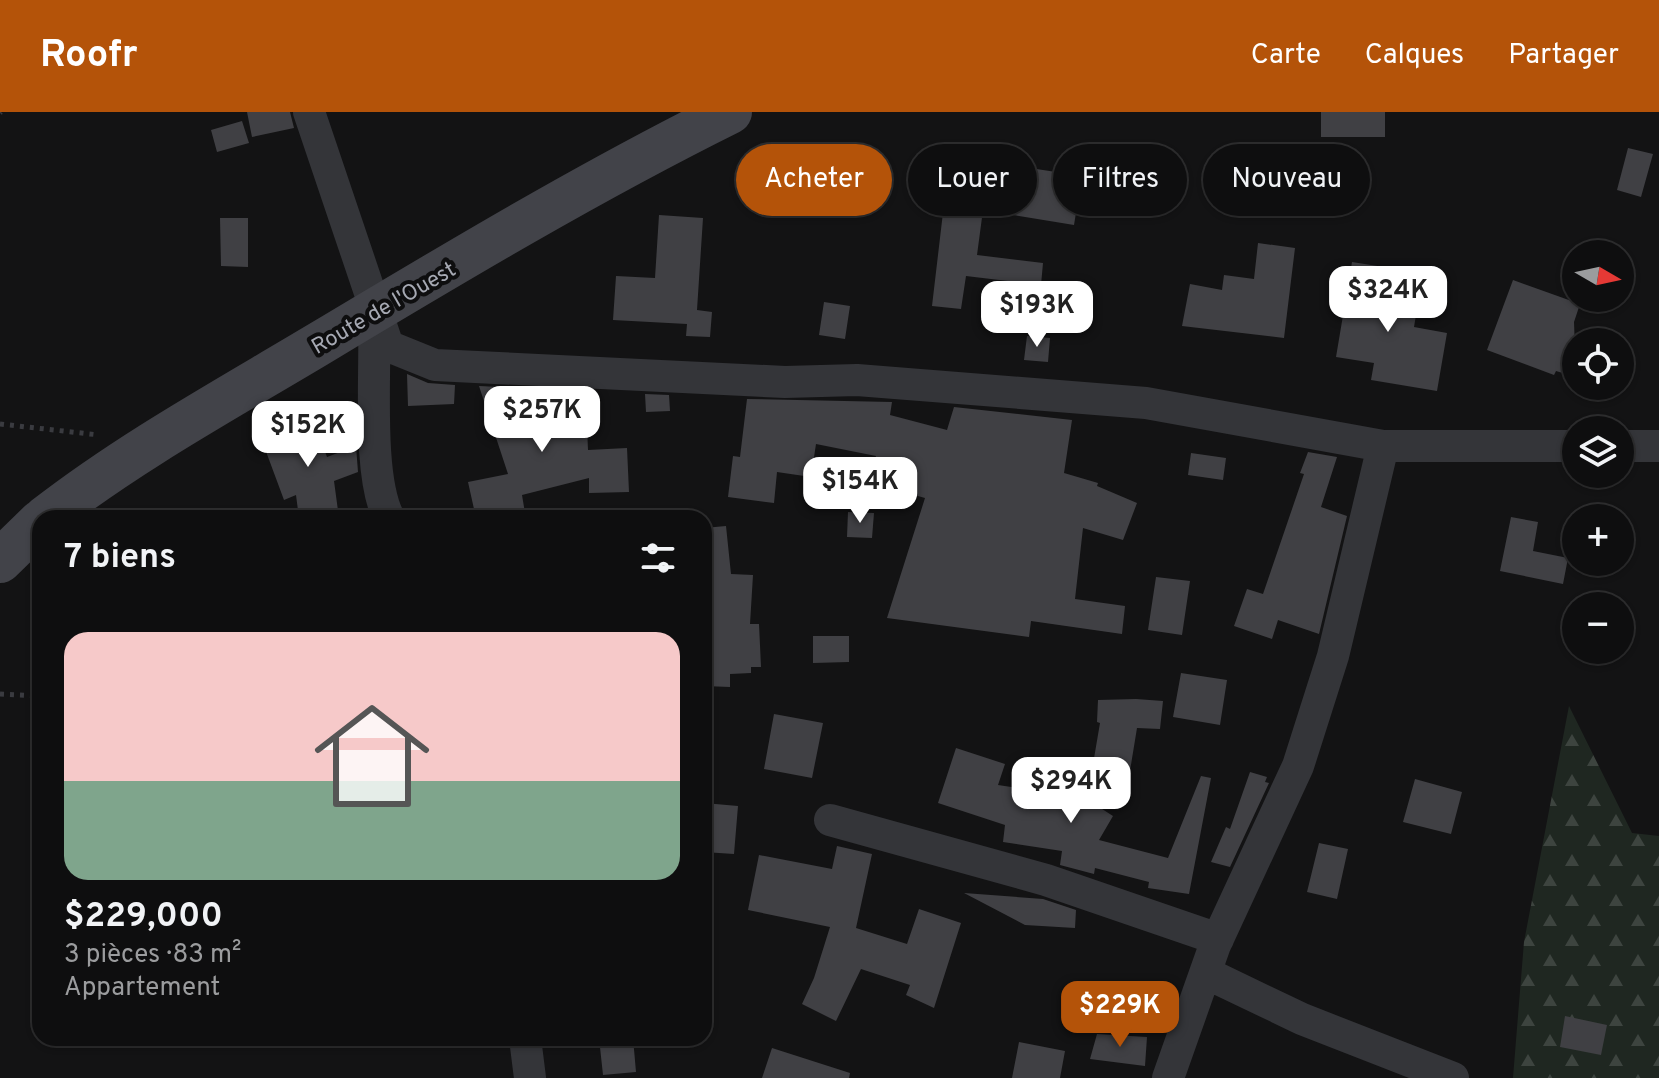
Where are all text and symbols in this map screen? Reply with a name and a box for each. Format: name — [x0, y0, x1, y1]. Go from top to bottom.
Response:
text: Roofr — [40, 32, 138, 81]
text: Carte — [1251, 38, 1321, 74]
text: Calques — [1365, 38, 1464, 74]
text: Partager — [1508, 38, 1619, 74]
chip: Acheter — [736, 144, 892, 216]
chip: Louer — [908, 144, 1037, 216]
chip: Filtres — [1053, 144, 1187, 216]
chip: Nouveau — [1203, 144, 1370, 216]
north arrow — [1562, 240, 1634, 312]
map controls — [1562, 240, 1634, 664]
street label: Route de l'Ouest — [307, 257, 461, 361]
pin: $324K — [1332, 266, 1444, 334]
text: $324K — [1347, 275, 1429, 308]
pin: $193K — [981, 281, 1093, 349]
text: $193K — [999, 290, 1075, 323]
button: locate — [1562, 328, 1634, 400]
pin: $257K — [486, 386, 598, 454]
text: $257K — [502, 395, 582, 428]
pin: $152K — [252, 401, 364, 469]
text: $152K — [270, 410, 346, 443]
button: layers — [1562, 416, 1634, 488]
pin: $154K — [804, 457, 916, 525]
text: $154K — [821, 466, 899, 499]
button: + — [1562, 504, 1634, 576]
icon: filters — [636, 536, 680, 580]
text: 7 biens — [64, 537, 176, 580]
button: − — [1562, 592, 1634, 664]
icon: home — [300, 684, 444, 828]
pin: $294K — [1015, 757, 1127, 825]
text: $294K — [1030, 766, 1112, 799]
text: $229,000 — [64, 896, 223, 939]
text: 3 pièces · 83 m² — [64, 939, 241, 972]
text: Appartement — [64, 972, 220, 1005]
pin: $229K — [1064, 981, 1176, 1049]
text: $229K — [1079, 990, 1161, 1023]

